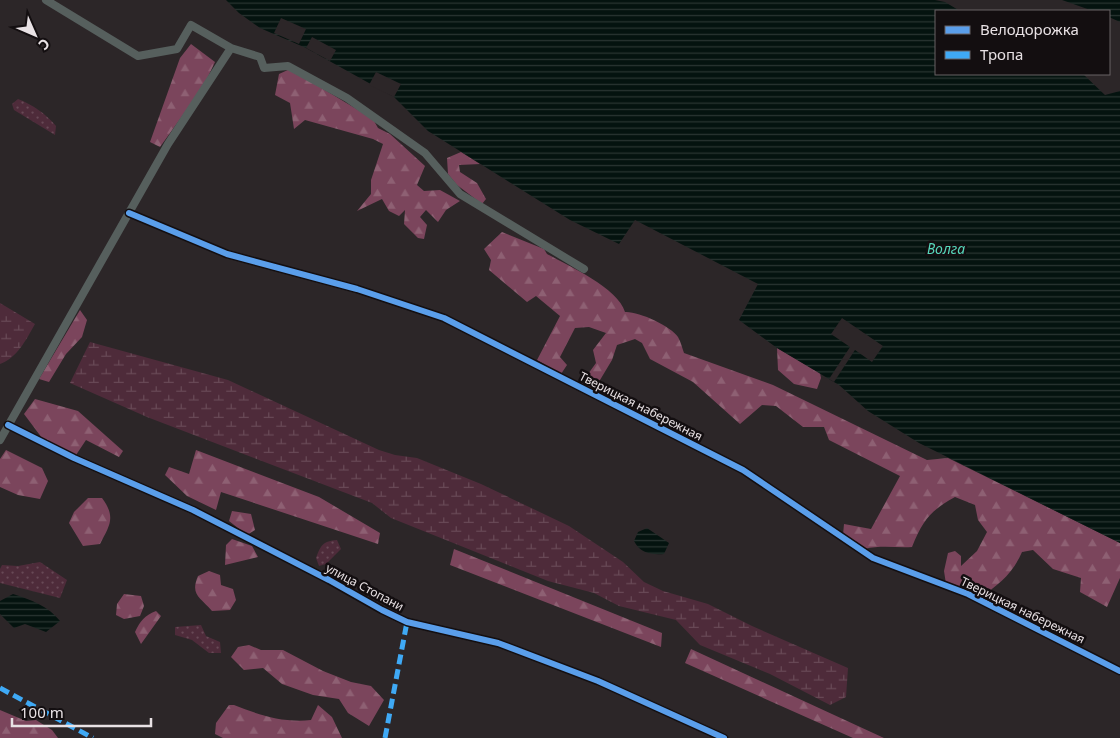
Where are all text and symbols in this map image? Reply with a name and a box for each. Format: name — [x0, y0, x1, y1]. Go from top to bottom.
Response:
north arrow — [10, 10, 60, 60]
legend — [935, 10, 1110, 75]
text: Велодорожка — [980, 19, 1079, 39]
text: С — [35, 35, 54, 54]
text: Тропа — [980, 44, 1023, 64]
water label: Волга — [927, 239, 965, 258]
street label: Тверицкая набережная — [576, 368, 706, 444]
street label: улица Стопани — [323, 559, 407, 615]
street label: Тверицкая набережная — [958, 573, 1088, 647]
scale bar — [12, 696, 151, 728]
text: 100 m — [20, 702, 64, 722]

